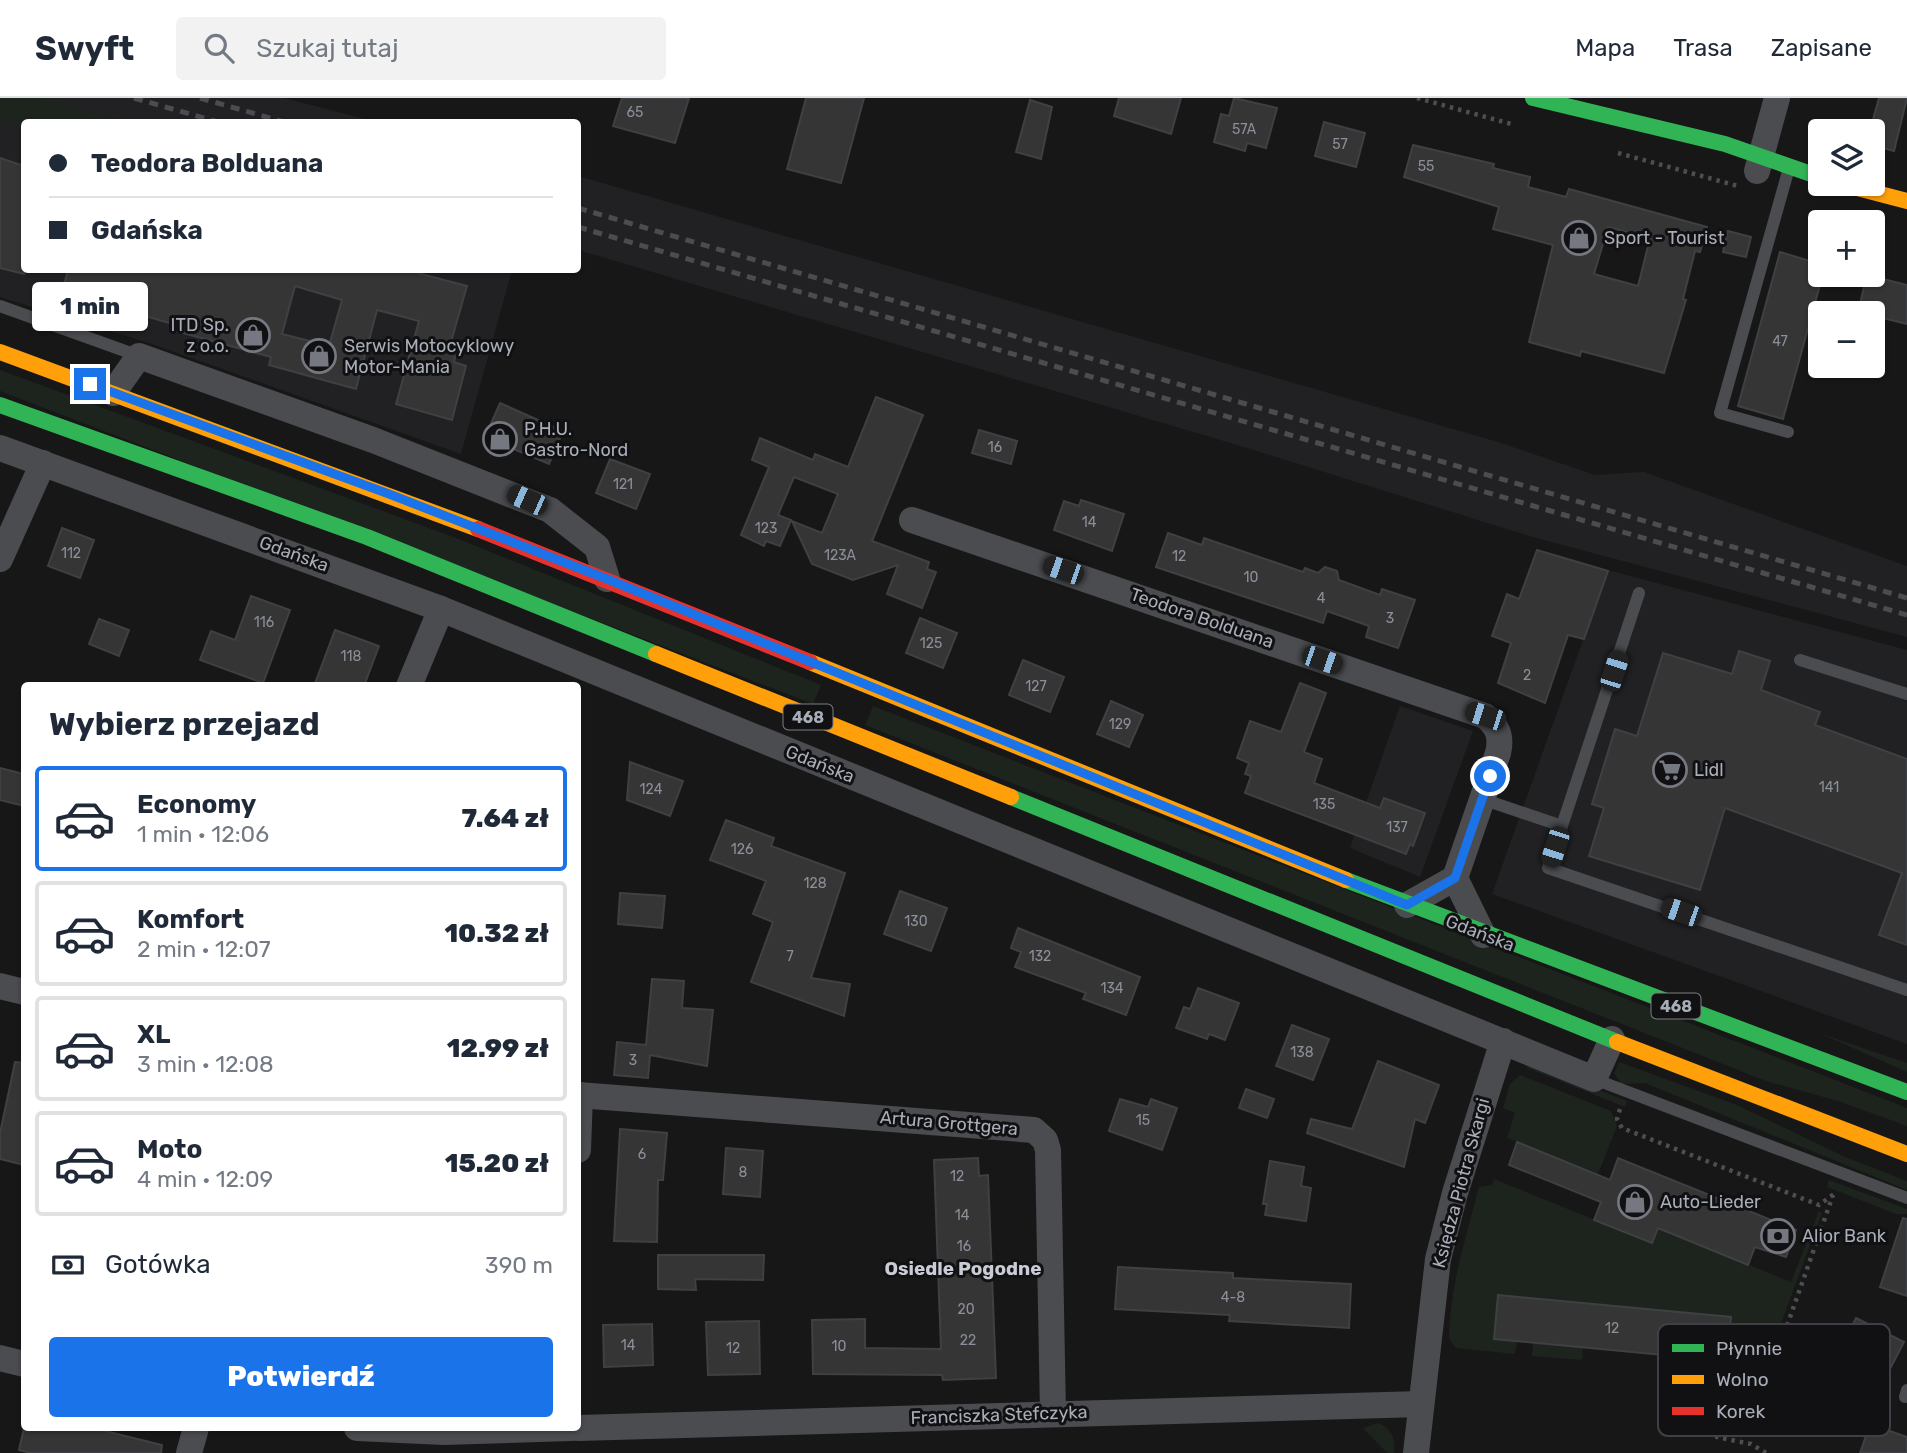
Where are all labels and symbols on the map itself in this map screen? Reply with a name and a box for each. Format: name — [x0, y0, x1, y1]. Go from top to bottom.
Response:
house number: 65 — [627, 104, 643, 121]
house number: 57A — [1232, 121, 1257, 138]
house number: 57 — [1332, 136, 1348, 153]
house number: 55 — [1418, 158, 1434, 175]
shop icon: Sport - Tourist — [1560, 219, 1598, 257]
place label: Sport - Tourist — [1604, 227, 1724, 249]
callout: 1 min — [32, 282, 148, 331]
place label: ITD Sp. z o.o. — [171, 314, 229, 357]
shop icon: ITD Sp. z o.o. — [234, 316, 272, 354]
house number: 47 — [1772, 333, 1788, 350]
place label: Serwis Motocyklowy Motor-Mania — [344, 335, 514, 378]
shop icon: Serwis Motocyklowy Motor-Mania — [300, 337, 338, 375]
route end — [74, 368, 106, 400]
place label: P.H.U. Gastro-Nord — [524, 418, 628, 461]
shop icon: P.H.U. Gastro-Nord — [481, 420, 519, 458]
house number: 16 — [988, 439, 1002, 456]
house number: 121 — [613, 476, 633, 493]
car — [504, 482, 551, 518]
house number: 14 — [1082, 514, 1097, 531]
house number: 123 — [755, 520, 777, 537]
street label: Gdańska — [256, 531, 332, 577]
house number: 112 — [61, 545, 81, 562]
house number: 123A — [824, 547, 857, 564]
house number: 12 — [1172, 548, 1186, 565]
car — [1040, 553, 1087, 587]
house number: 10 — [1244, 569, 1259, 586]
street label: Teodora Bolduana — [1127, 583, 1277, 653]
house number: 4 — [1317, 590, 1326, 607]
house number: 3 — [1386, 610, 1394, 627]
house number: 116 — [254, 614, 274, 631]
house number: 125 — [920, 635, 942, 652]
car — [1299, 643, 1346, 677]
house number: 118 — [341, 648, 362, 665]
car — [1598, 648, 1631, 694]
house number: 2 — [1523, 667, 1531, 684]
house number: 127 — [1025, 678, 1047, 695]
car — [1462, 700, 1509, 732]
road number: 468 — [784, 704, 832, 730]
house number: 129 — [1109, 716, 1131, 733]
street label: Gdańska — [782, 740, 858, 788]
supermarket icon: Lidl — [1651, 751, 1689, 789]
place label: Lidl — [1694, 759, 1724, 781]
route start — [1474, 760, 1506, 792]
house number: 141 — [1819, 779, 1839, 796]
house number: 124 — [640, 781, 663, 798]
house number: 135 — [1313, 796, 1335, 813]
house number: 137 — [1386, 819, 1408, 836]
car — [1539, 824, 1572, 870]
house number: 126 — [731, 841, 753, 858]
house number: 128 — [803, 875, 827, 892]
car — [1658, 895, 1705, 929]
street label: Gdańska — [1442, 910, 1518, 956]
house number: 130 — [904, 913, 928, 930]
house number: 7 — [786, 948, 794, 965]
house number: 132 — [1029, 948, 1051, 965]
house number: 134 — [1100, 980, 1124, 997]
road number: 468 — [1652, 994, 1700, 1018]
house number: 138 — [1290, 1044, 1314, 1061]
house number: 3 — [629, 1052, 637, 1069]
street label: Księdza Piotra Skargi — [1428, 1096, 1494, 1270]
street label: Artura Grottgera — [879, 1106, 1019, 1140]
house number: 15 — [1136, 1112, 1150, 1129]
house number: 6 — [638, 1146, 646, 1163]
house number: 8 — [739, 1164, 748, 1181]
house number: 12 — [950, 1168, 964, 1185]
shop icon: Auto-Lieder — [1616, 1183, 1654, 1221]
place label: Auto-Lieder — [1660, 1191, 1761, 1213]
house number: 14 — [955, 1207, 970, 1224]
bank icon: Alior Bank — [1759, 1217, 1797, 1255]
place label: Alior Bank — [1802, 1225, 1887, 1247]
house number: 16 — [957, 1238, 971, 1255]
district label: Osiedle Pogodne — [885, 1257, 1042, 1280]
house number: 4-8 — [1221, 1289, 1245, 1306]
house number: 20 — [957, 1301, 975, 1318]
house number: 12 — [1605, 1320, 1619, 1337]
legend — [1658, 1324, 1890, 1436]
house number: 22 — [960, 1332, 976, 1349]
house number: 14 — [621, 1337, 636, 1354]
text: Płynnie — [1716, 1337, 1782, 1360]
house number: 10 — [832, 1338, 847, 1355]
house number: 12 — [726, 1340, 740, 1357]
text: Wolno — [1716, 1368, 1769, 1391]
text: Korek — [1716, 1400, 1765, 1423]
street label: Franciszka Stefczyka — [910, 1401, 1088, 1429]

